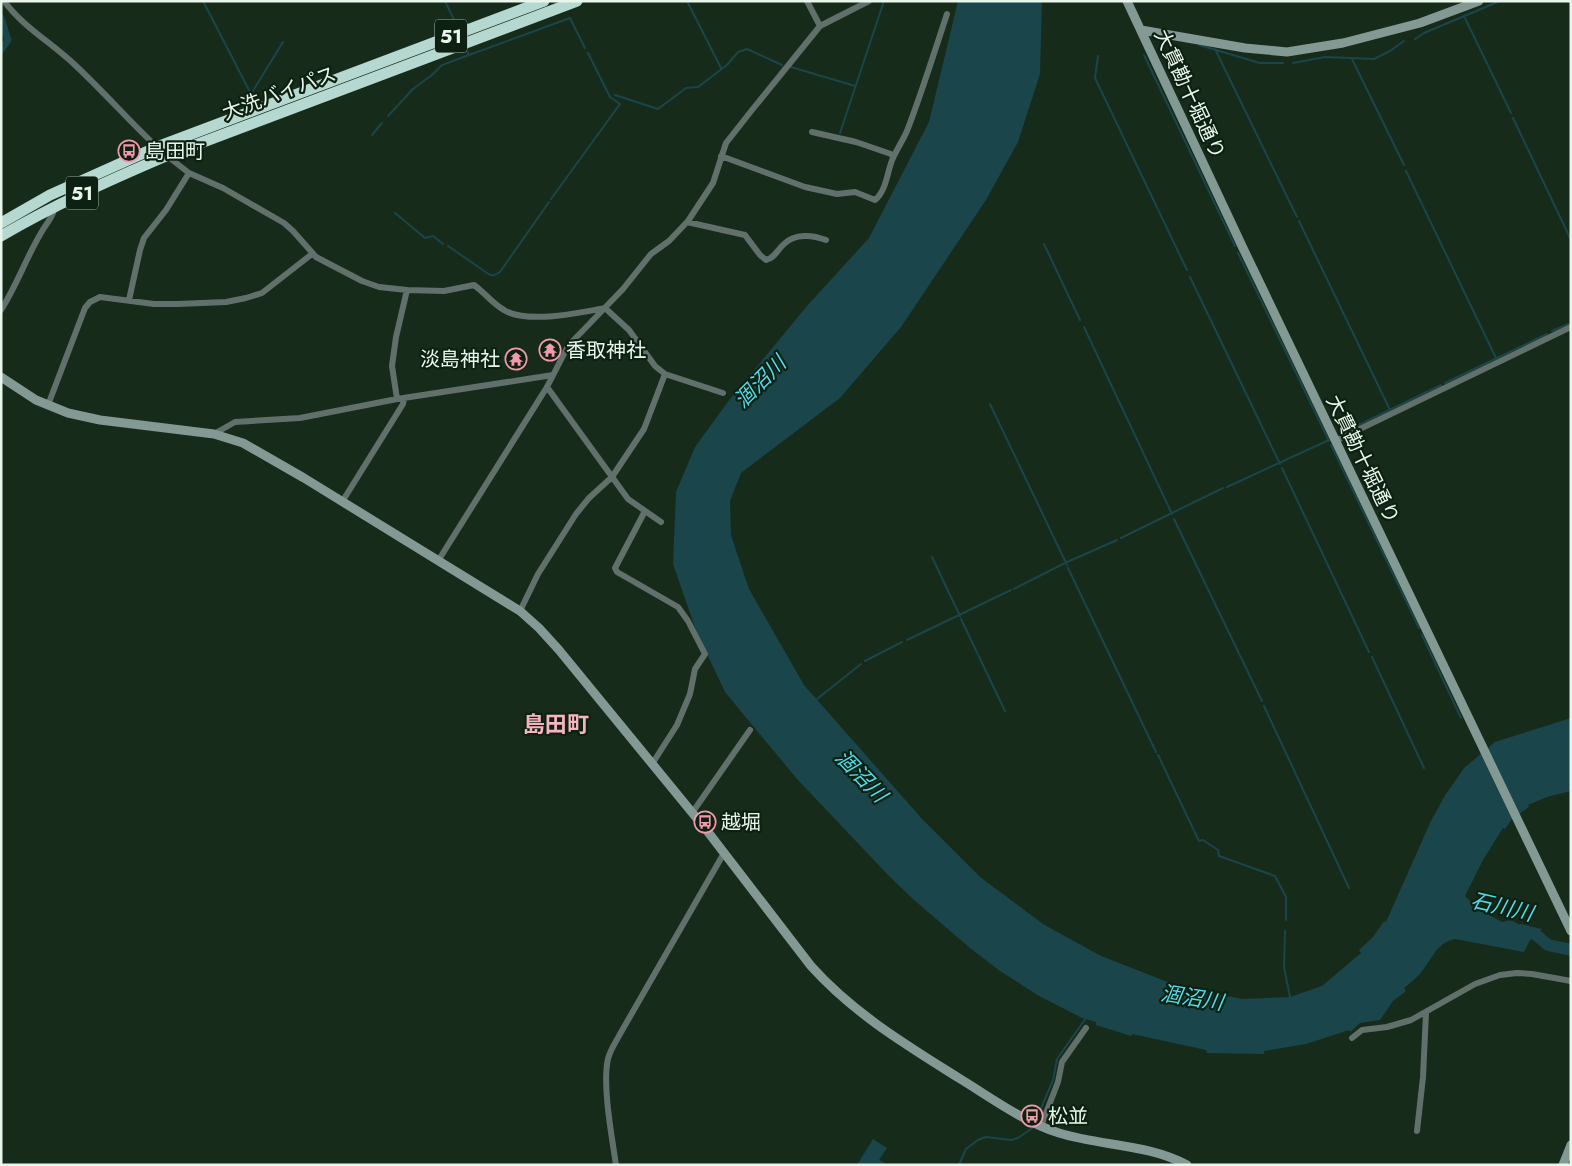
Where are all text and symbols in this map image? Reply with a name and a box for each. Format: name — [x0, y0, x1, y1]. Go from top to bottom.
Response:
road number: 51 — [435, 20, 467, 52]
street label: 大貫勘十堀通り — [1147, 25, 1232, 164]
street label: 大洗バイパス — [218, 59, 340, 128]
place label: 島田町 — [145, 137, 205, 166]
bus stop icon: 島田町 — [117, 139, 141, 163]
road number: 51 — [66, 177, 98, 210]
place label: 香取神社 — [566, 336, 646, 365]
temple icon: 香取神社 — [538, 338, 562, 362]
place label: 淡島神社 — [420, 345, 500, 374]
temple icon: 淡島神社 — [504, 347, 528, 371]
water label: 涸沼川 — [727, 348, 794, 415]
street label: 大貫勘十堀通り — [1319, 390, 1406, 528]
district label: 島田町 — [523, 708, 589, 740]
water label: 涸沼川 — [828, 743, 895, 811]
place label: 越堀 — [721, 808, 761, 837]
bus stop icon: 越堀 — [693, 810, 717, 834]
water label: 石川川 — [1468, 885, 1538, 929]
water label: 涸沼川 — [1159, 978, 1227, 1018]
place label: 松並 — [1048, 1102, 1088, 1131]
bus stop icon: 松並 — [1020, 1104, 1044, 1128]

